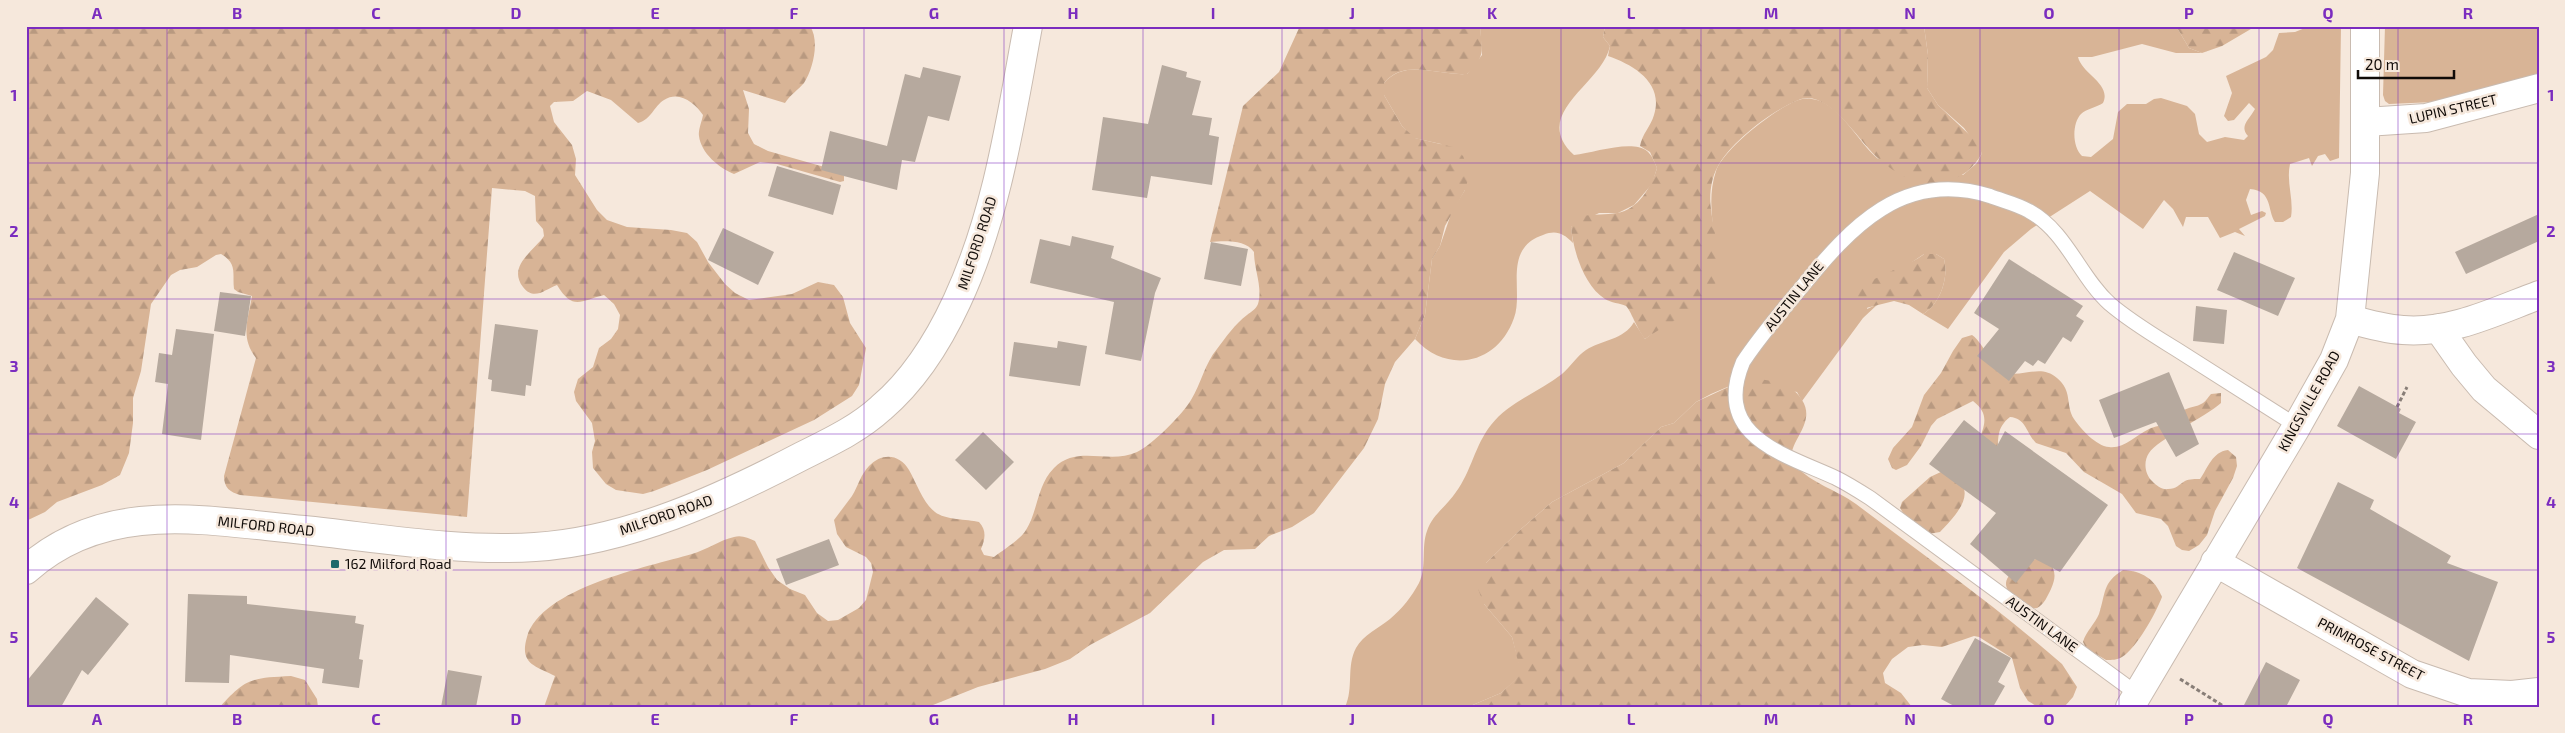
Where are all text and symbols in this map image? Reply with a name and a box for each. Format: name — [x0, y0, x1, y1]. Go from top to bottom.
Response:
text: A — [92, 3, 103, 22]
text: B — [232, 3, 242, 22]
text: C — [371, 3, 381, 22]
text: D — [511, 3, 522, 22]
text: E — [650, 3, 660, 22]
text: F — [790, 3, 799, 22]
text: G — [929, 3, 939, 22]
text: H — [1067, 3, 1079, 22]
text: I — [1211, 3, 1215, 22]
text: J — [1349, 3, 1355, 22]
text: K — [1487, 3, 1498, 22]
text: L — [1627, 3, 1636, 22]
text: M — [1764, 3, 1778, 22]
text: N — [1904, 3, 1916, 22]
text: O — [2043, 3, 2055, 22]
text: P — [2184, 3, 2194, 22]
text: Q — [2322, 3, 2334, 23]
text: R — [2463, 3, 2473, 22]
scale bar — [2358, 48, 2454, 80]
text: 20 m — [2365, 55, 2399, 73]
text: 1 — [11, 85, 17, 104]
text: 1 — [2548, 85, 2554, 104]
street label: LUPIN STREET — [2407, 90, 2498, 127]
street label: MILFORD ROAD — [953, 194, 1000, 292]
text: 2 — [9, 221, 19, 240]
text: 2 — [2546, 221, 2556, 240]
street label: AUSTIN LANE — [1760, 257, 1827, 334]
street label: KINGSVILLE ROAD — [2274, 348, 2343, 454]
text: 3 — [9, 356, 19, 375]
text: 3 — [2546, 356, 2556, 375]
street label: MILFORD ROAD — [617, 491, 714, 538]
text: 4 — [9, 492, 19, 511]
text: 4 — [2546, 492, 2556, 511]
street label: MILFORD ROAD — [217, 512, 315, 539]
place label: 162 Milford Road — [345, 555, 451, 572]
marker: 162 Milford Road — [329, 558, 341, 570]
street label: AUSTIN LANE — [2003, 592, 2081, 655]
street label: PRIMROSE STREET — [2315, 613, 2427, 684]
text: 5 — [10, 627, 19, 646]
text: 5 — [2547, 627, 2556, 646]
text: A — [92, 709, 103, 728]
text: B — [232, 709, 242, 728]
text: C — [371, 709, 381, 728]
text: D — [511, 709, 522, 728]
text: E — [650, 709, 660, 728]
text: F — [790, 709, 799, 728]
text: G — [929, 709, 939, 728]
text: H — [1067, 709, 1079, 728]
text: I — [1211, 709, 1215, 728]
text: J — [1349, 709, 1355, 728]
text: K — [1487, 709, 1498, 728]
text: L — [1627, 709, 1636, 728]
text: M — [1764, 709, 1778, 728]
text: N — [1904, 709, 1916, 728]
text: O — [2043, 709, 2055, 728]
text: P — [2184, 709, 2194, 728]
text: Q — [2322, 709, 2334, 729]
text: R — [2463, 709, 2473, 728]

